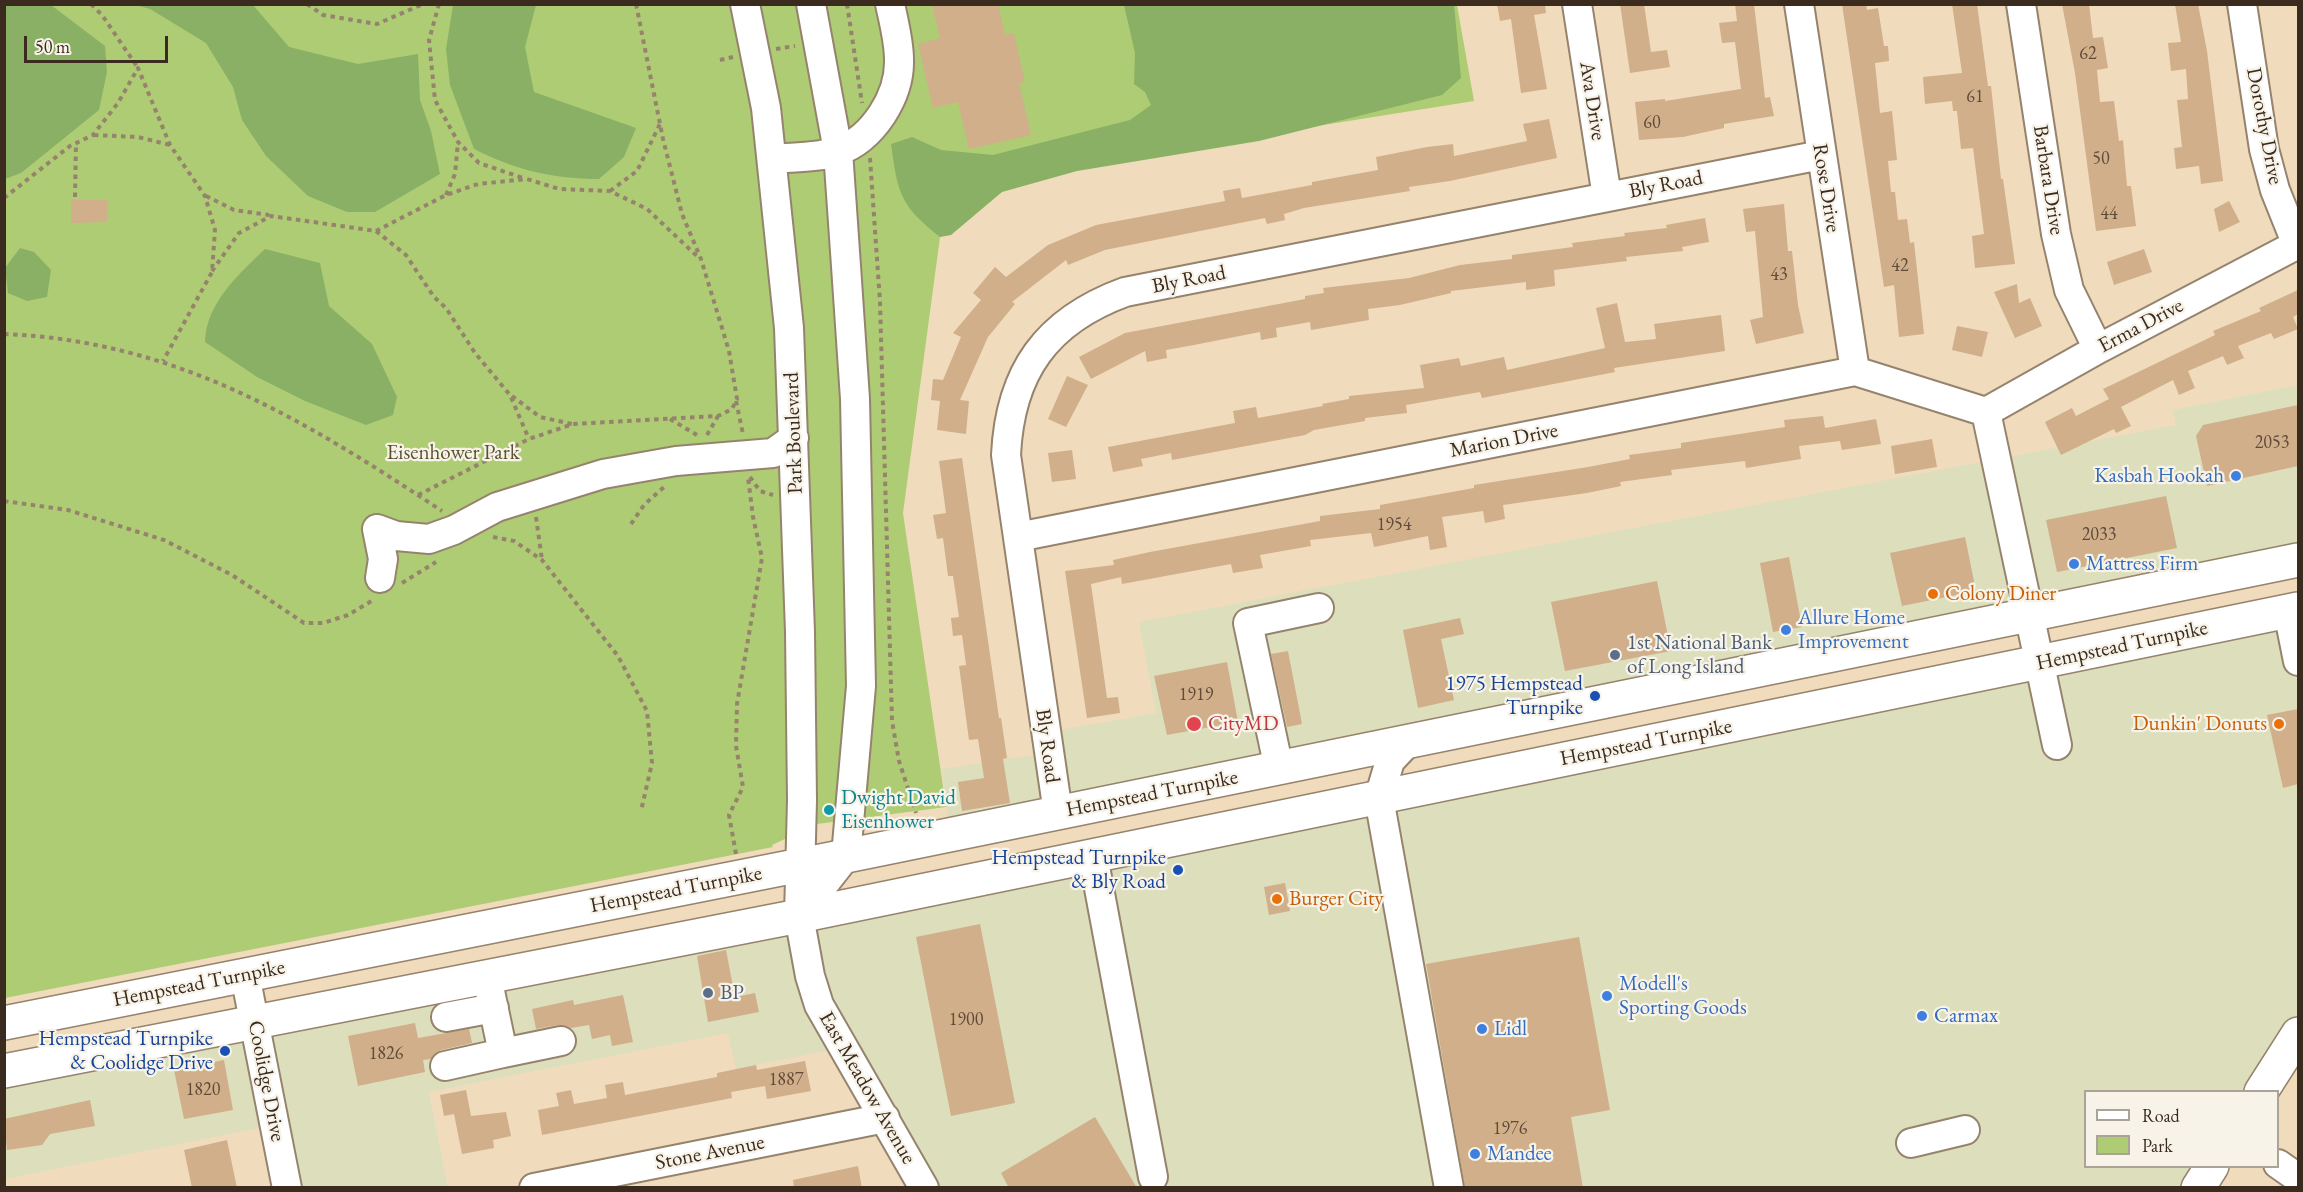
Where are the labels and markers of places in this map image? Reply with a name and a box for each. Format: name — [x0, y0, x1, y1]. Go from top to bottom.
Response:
place label: Kasbah Hookah — [2094, 463, 2224, 489]
marker: Kasbah Hookah — [2229, 469, 2243, 483]
place label: Mattress Firm — [2086, 551, 2198, 577]
marker: Mattress Firm — [2067, 557, 2081, 571]
place label: Colony Diner — [1945, 581, 2056, 607]
marker: Colony Diner — [1926, 587, 1940, 601]
place label: Allure Home Improvement — [1798, 605, 1909, 655]
marker: Allure Home Improvement — [1779, 623, 1793, 637]
place label: 1st National Bank of Long Island — [1627, 630, 1772, 680]
marker: 1st National Bank of Long Island — [1608, 648, 1622, 662]
place label: 1975 Hempstead Turnpike — [1445, 671, 1583, 721]
marker: 1975 Hempstead Turnpike — [1588, 689, 1602, 703]
place label: CityMD — [1208, 711, 1279, 737]
place label: Dunkin' Donuts — [2133, 711, 2267, 737]
marker: CityMD — [1185, 715, 1203, 733]
marker: Dunkin' Donuts — [2272, 717, 2286, 731]
place label: Dwight David Eisenhower — [841, 785, 956, 835]
marker: Dwight David Eisenhower — [822, 803, 836, 817]
place label: Hempstead Turnpike & Bly Road — [991, 845, 1166, 895]
marker: Hempstead Turnpike & Bly Road — [1171, 863, 1185, 877]
place label: Burger City — [1289, 886, 1384, 912]
marker: Burger City — [1270, 892, 1284, 906]
place label: Modell's Sporting Goods — [1619, 971, 1747, 1021]
place label: BP — [720, 980, 744, 1006]
marker: BP — [701, 986, 715, 1000]
marker: Modell's Sporting Goods — [1600, 989, 1614, 1003]
place label: Carmax — [1934, 1003, 1998, 1029]
marker: Carmax — [1915, 1009, 1929, 1023]
place label: Lidl — [1494, 1016, 1527, 1042]
marker: Lidl — [1475, 1022, 1489, 1036]
place label: Hempstead Turnpike & Coolidge Drive — [38, 1026, 213, 1076]
marker: Hempstead Turnpike & Coolidge Drive — [218, 1044, 232, 1058]
place label: Mandee — [1487, 1141, 1552, 1167]
marker: Mandee — [1468, 1147, 1482, 1161]

